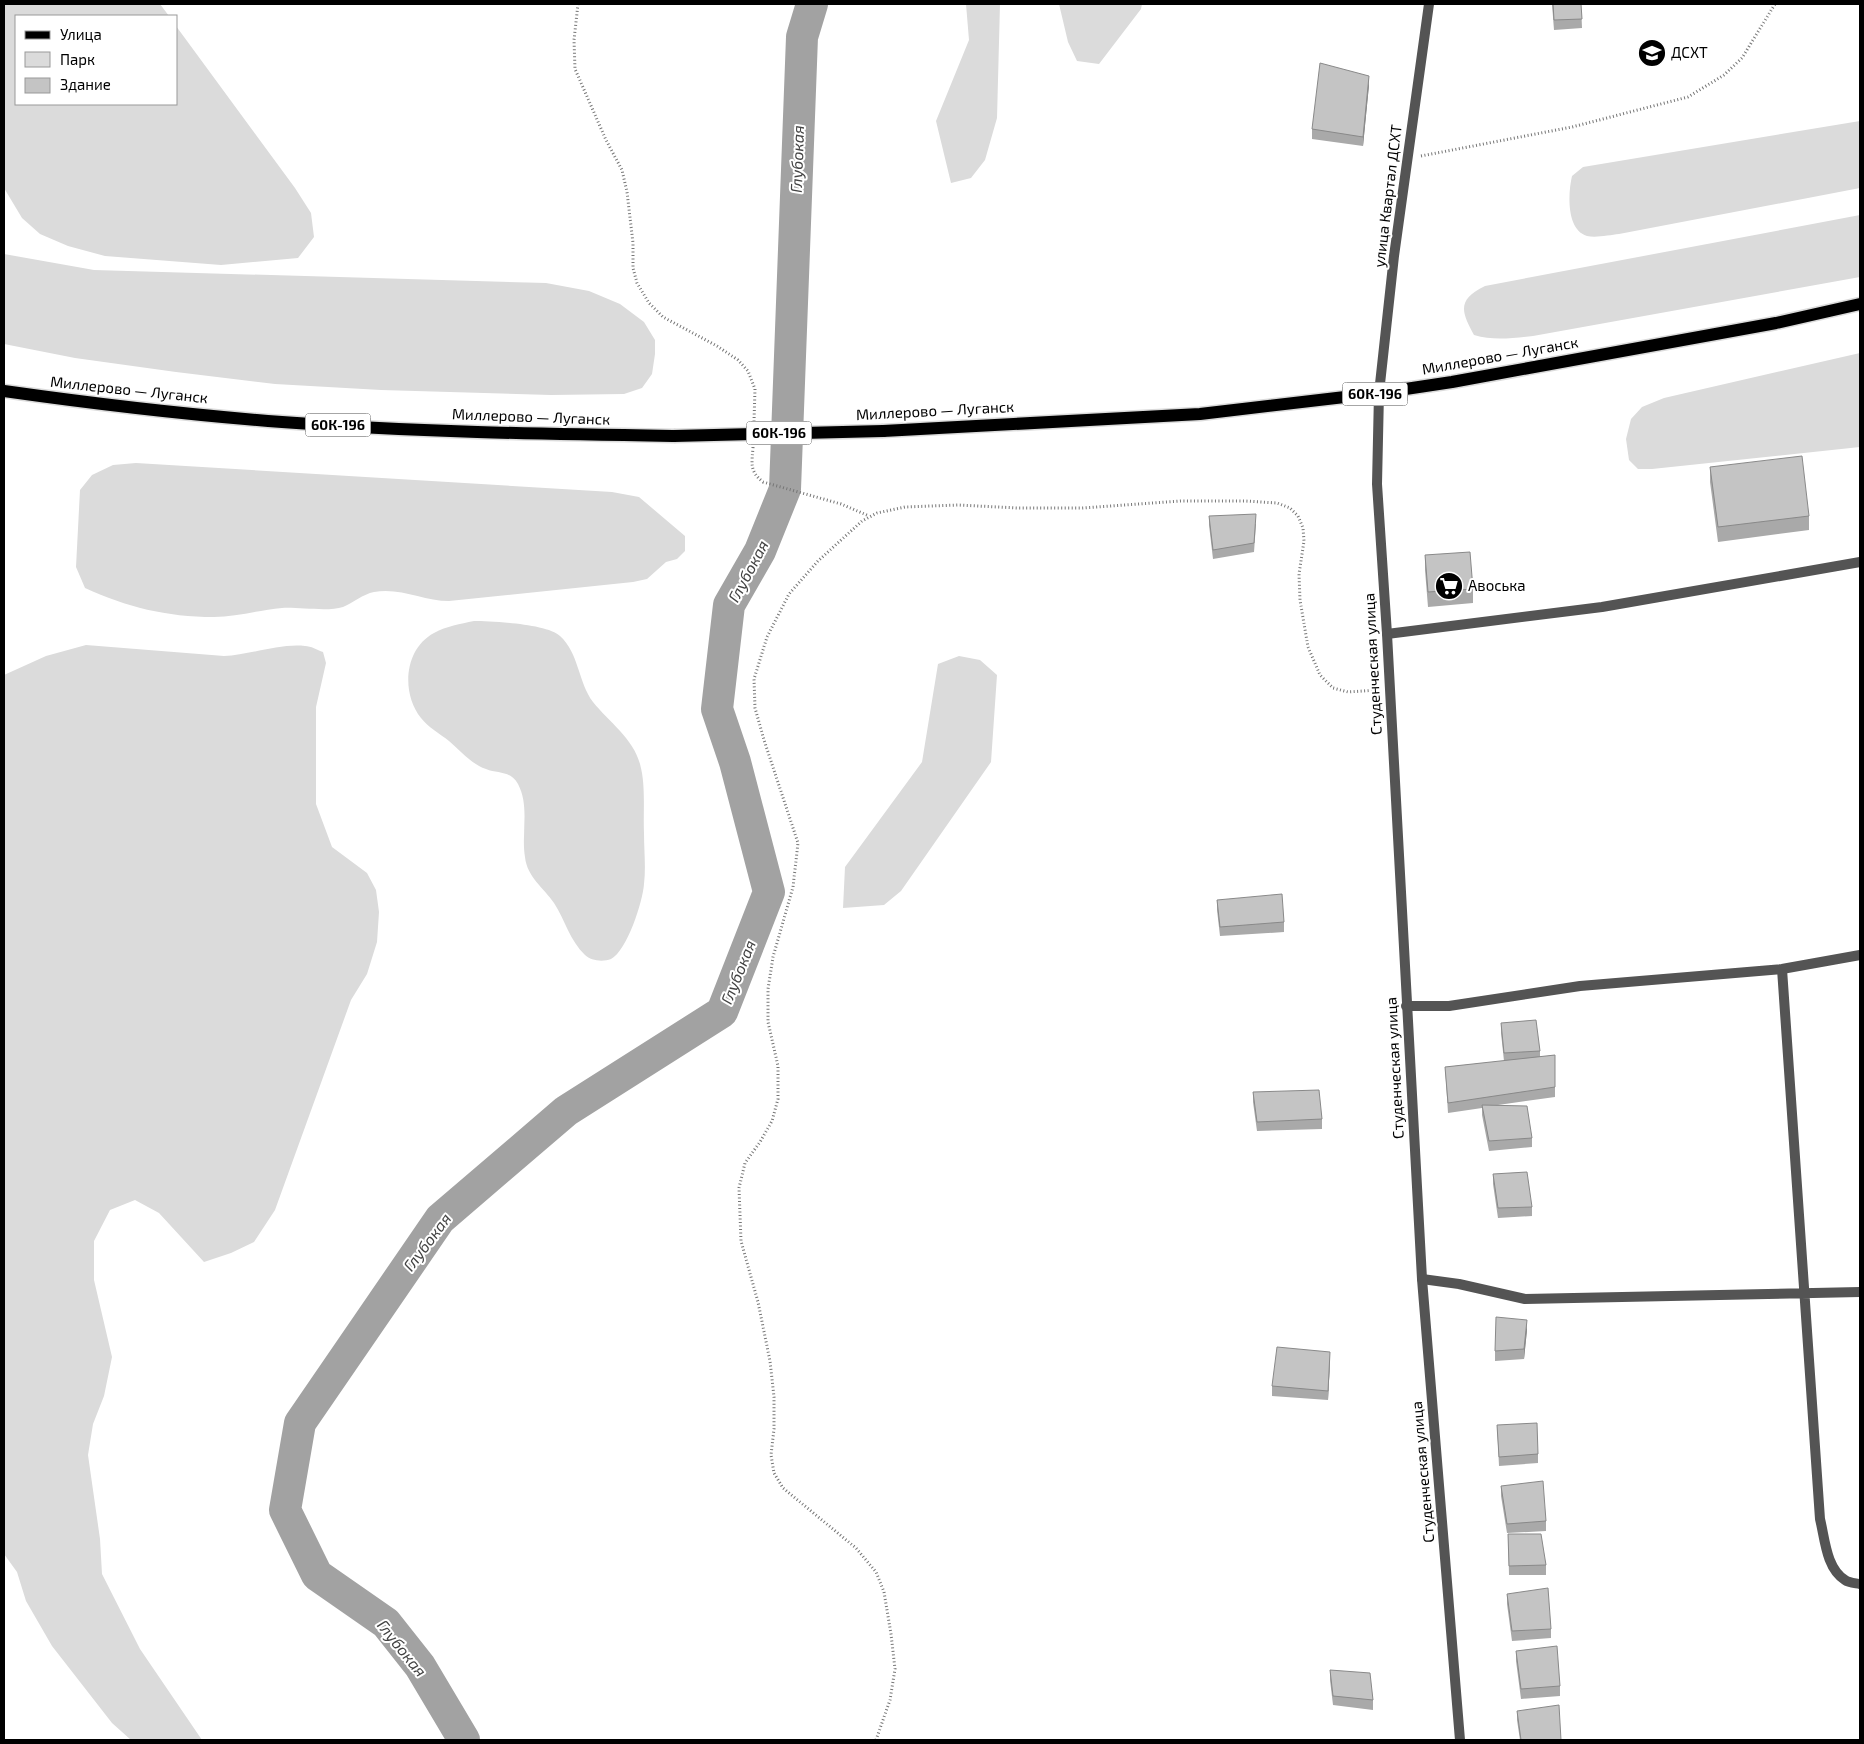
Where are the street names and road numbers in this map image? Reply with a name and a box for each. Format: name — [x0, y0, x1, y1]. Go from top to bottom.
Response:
street label: улица Квартал ДСХТ — [1369, 123, 1406, 268]
street label: Миллерово — Луганск — [1420, 332, 1580, 379]
street label: Миллерово — Луганск — [49, 372, 209, 407]
road number: 60К-196 — [1342, 382, 1408, 406]
street label: Миллерово — Луганск — [855, 397, 1015, 424]
street label: Миллерово — Луганск — [452, 404, 610, 429]
road number: 60К-196 — [306, 414, 370, 436]
road number: 60К-196 — [746, 422, 812, 444]
street label: Студенческая улица — [1359, 593, 1386, 735]
street label: Студенческая улица — [1381, 997, 1408, 1139]
street label: Студенческая улица — [1407, 1400, 1438, 1544]

